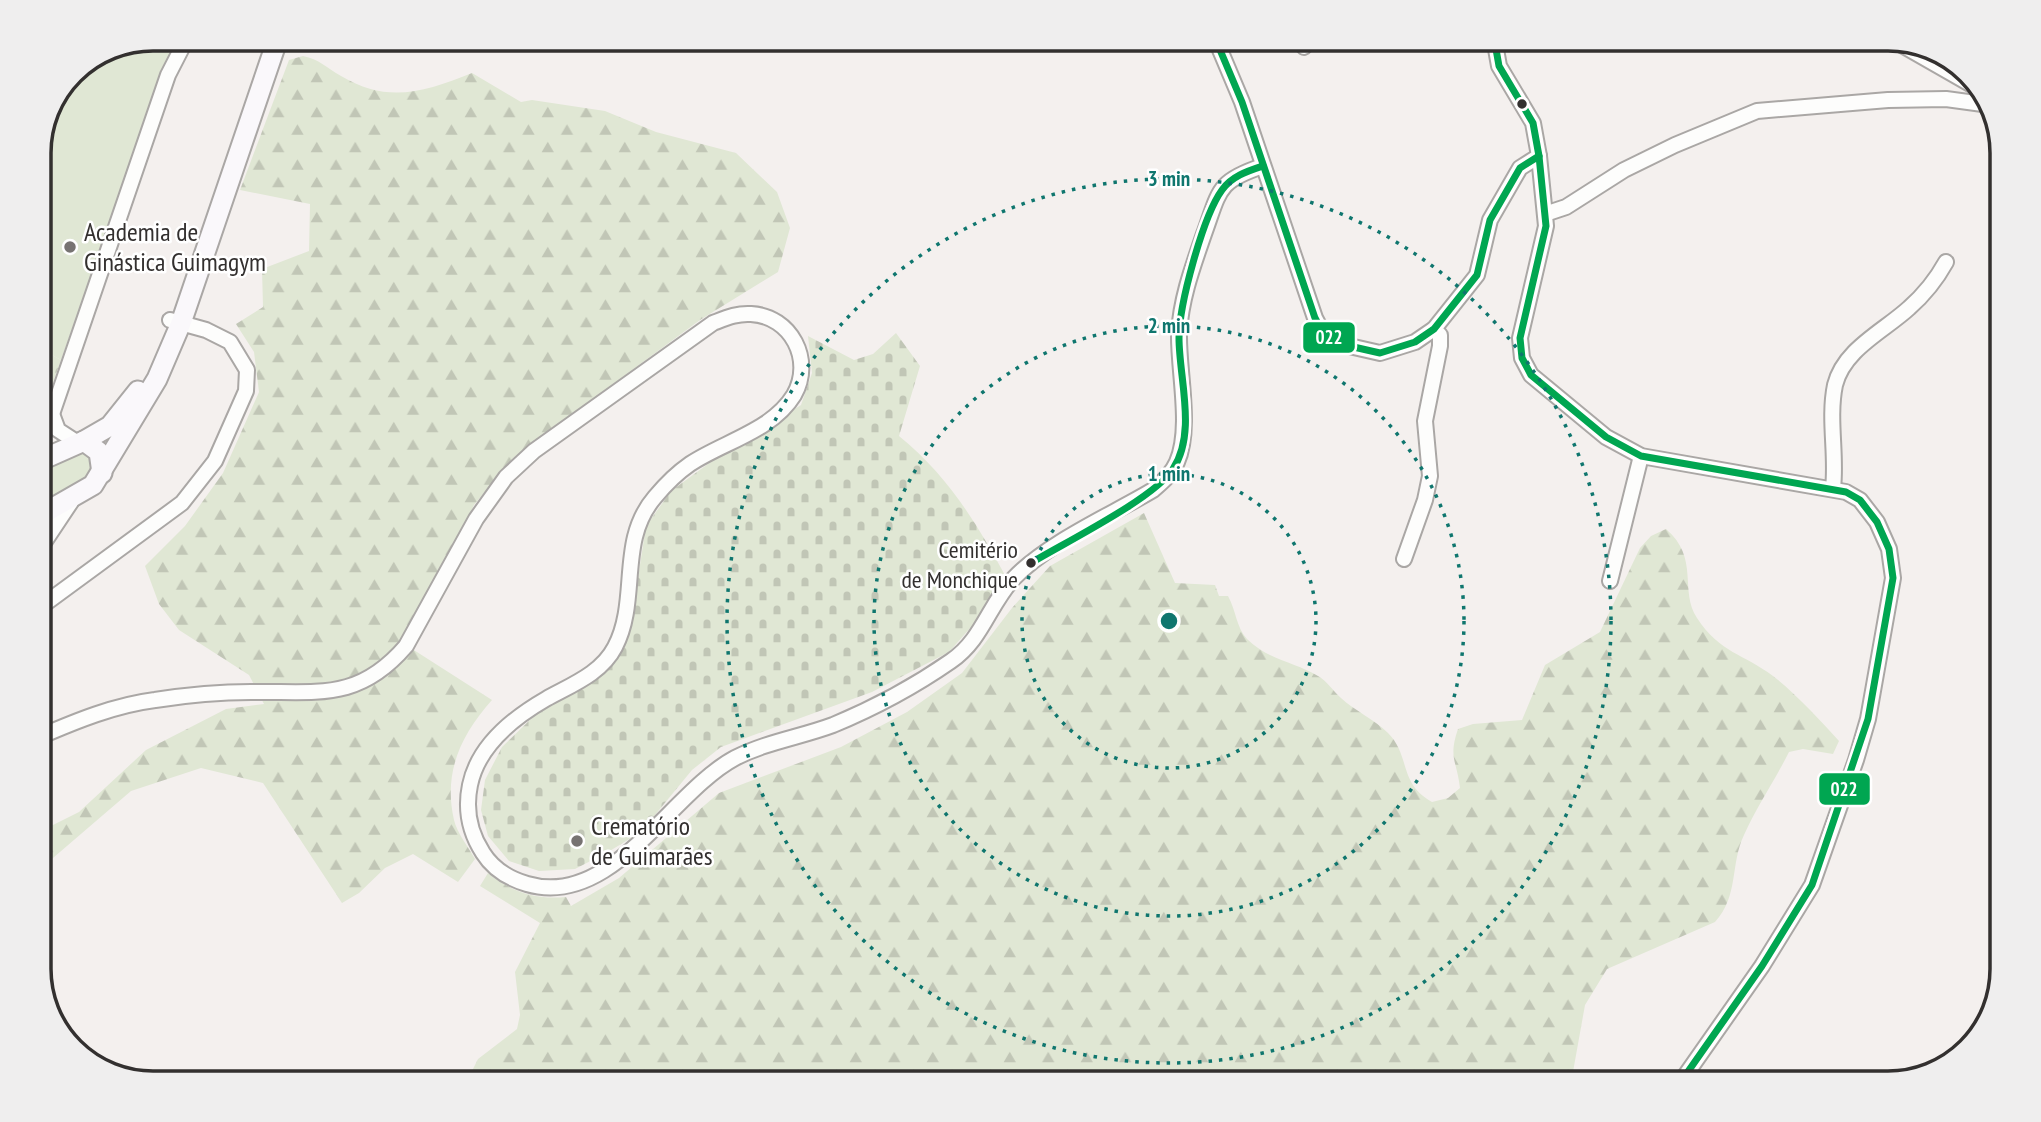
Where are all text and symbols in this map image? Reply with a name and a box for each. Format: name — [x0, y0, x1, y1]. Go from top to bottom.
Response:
unlabelled marker — [1515, 97, 1529, 111]
text: 3 min — [1148, 165, 1190, 192]
place label: Academia de Ginástica Guimagym — [84, 215, 266, 278]
marker: Academia de Ginástica Guimagym — [62, 239, 78, 255]
text: 2 min — [1148, 312, 1190, 339]
line badge: 022 — [1302, 321, 1356, 354]
text: 022 — [1315, 325, 1343, 349]
text: 1 min — [1148, 460, 1190, 487]
place label: Cemitério de Monchique — [901, 534, 1018, 595]
marker: Cemitério de Monchique — [1024, 556, 1038, 570]
centre of rings — [1157, 609, 1181, 633]
line badge: 022 — [1818, 772, 1871, 806]
text: 022 — [1830, 777, 1858, 801]
place label: Crematório de Guimarães — [591, 809, 713, 872]
marker: Crematório de Guimarães — [569, 833, 585, 849]

